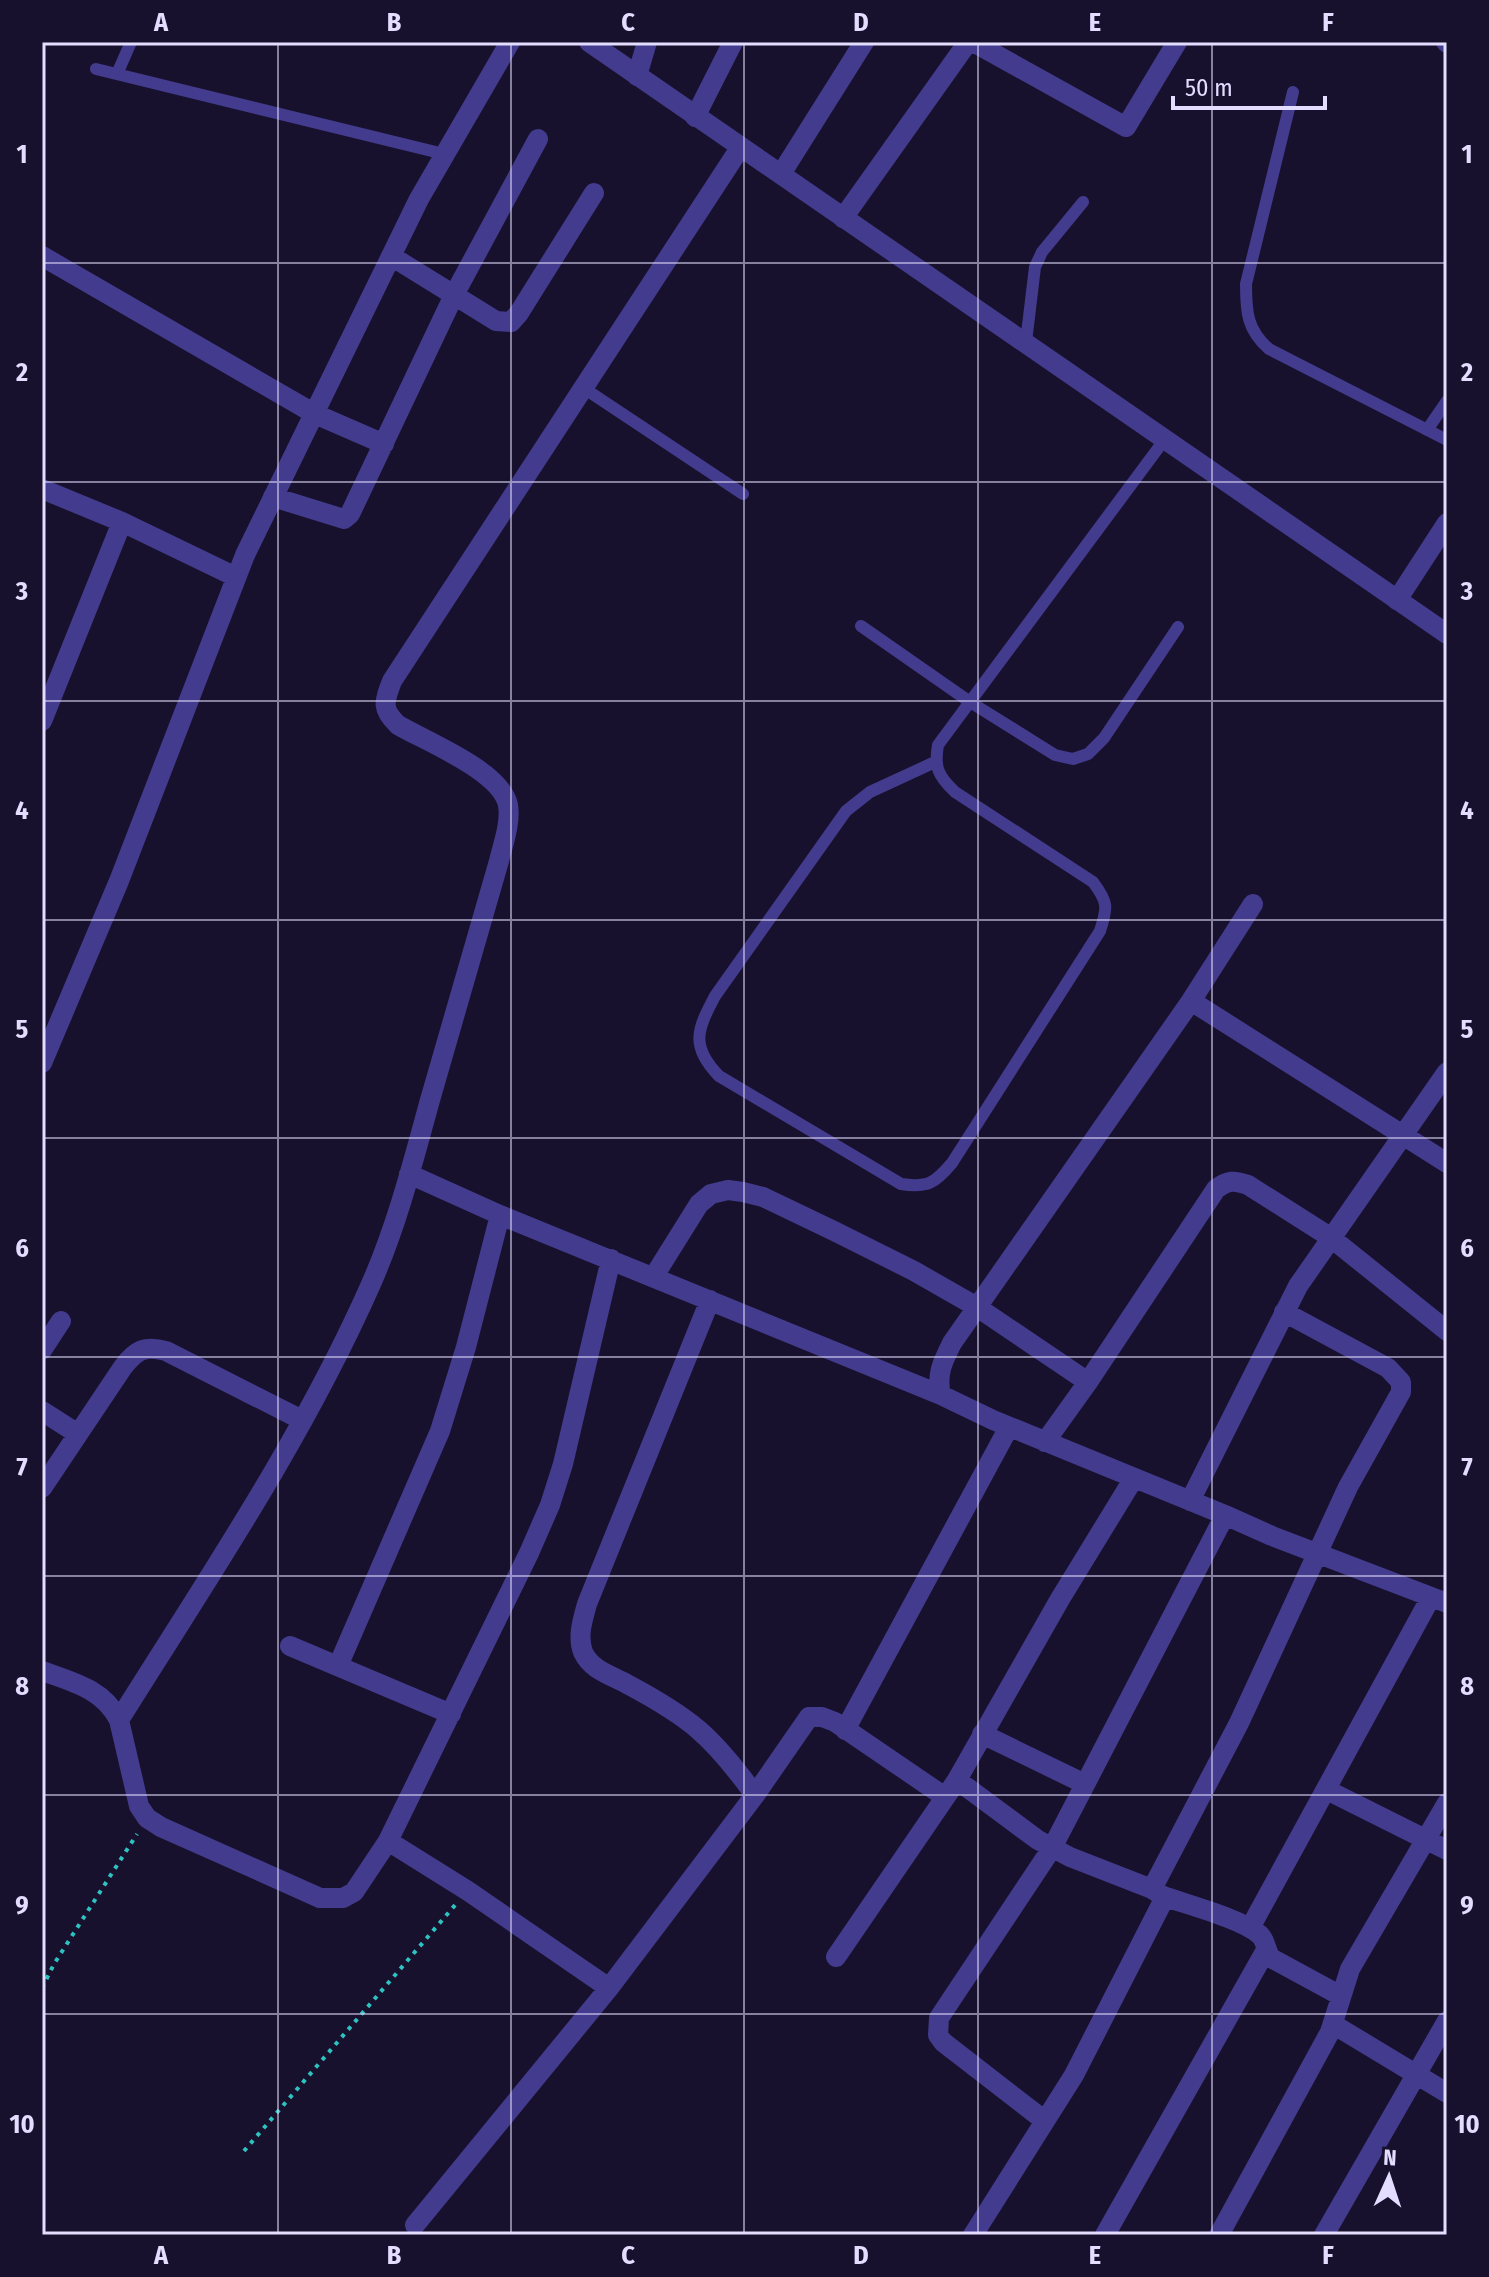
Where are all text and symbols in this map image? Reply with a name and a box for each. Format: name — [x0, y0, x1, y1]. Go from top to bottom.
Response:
text: A — [153, 7, 169, 38]
text: B — [387, 7, 402, 38]
text: C — [621, 7, 635, 38]
text: D — [853, 7, 869, 38]
text: E — [1089, 7, 1101, 38]
text: F — [1322, 7, 1334, 38]
scale bar — [1173, 60, 1325, 110]
text: 50 m — [1185, 74, 1233, 102]
text: 1 — [17, 139, 28, 170]
text: 1 — [1462, 139, 1473, 170]
text: 2 — [15, 357, 28, 388]
text: 2 — [1460, 357, 1473, 388]
text: 3 — [15, 576, 28, 607]
text: 3 — [1460, 576, 1473, 607]
text: 4 — [15, 795, 29, 826]
text: 4 — [1460, 795, 1474, 826]
text: 5 — [16, 1014, 29, 1045]
text: 5 — [1461, 1014, 1474, 1045]
text: 6 — [15, 1233, 29, 1264]
text: 6 — [1460, 1233, 1474, 1264]
text: 7 — [16, 1452, 28, 1483]
text: 7 — [1461, 1452, 1473, 1483]
text: 8 — [15, 1671, 29, 1702]
text: 8 — [1460, 1671, 1474, 1702]
text: 9 — [15, 1890, 29, 1921]
text: 9 — [1460, 1890, 1474, 1921]
text: 10 — [9, 2109, 35, 2140]
text: 10 — [1454, 2109, 1480, 2140]
north arrow — [1349, 2137, 1429, 2217]
text: N — [1383, 2144, 1397, 2171]
text: A — [153, 2240, 169, 2271]
text: B — [387, 2240, 402, 2271]
text: C — [621, 2240, 635, 2271]
text: D — [853, 2240, 869, 2271]
text: E — [1089, 2240, 1101, 2271]
text: F — [1322, 2240, 1334, 2271]

